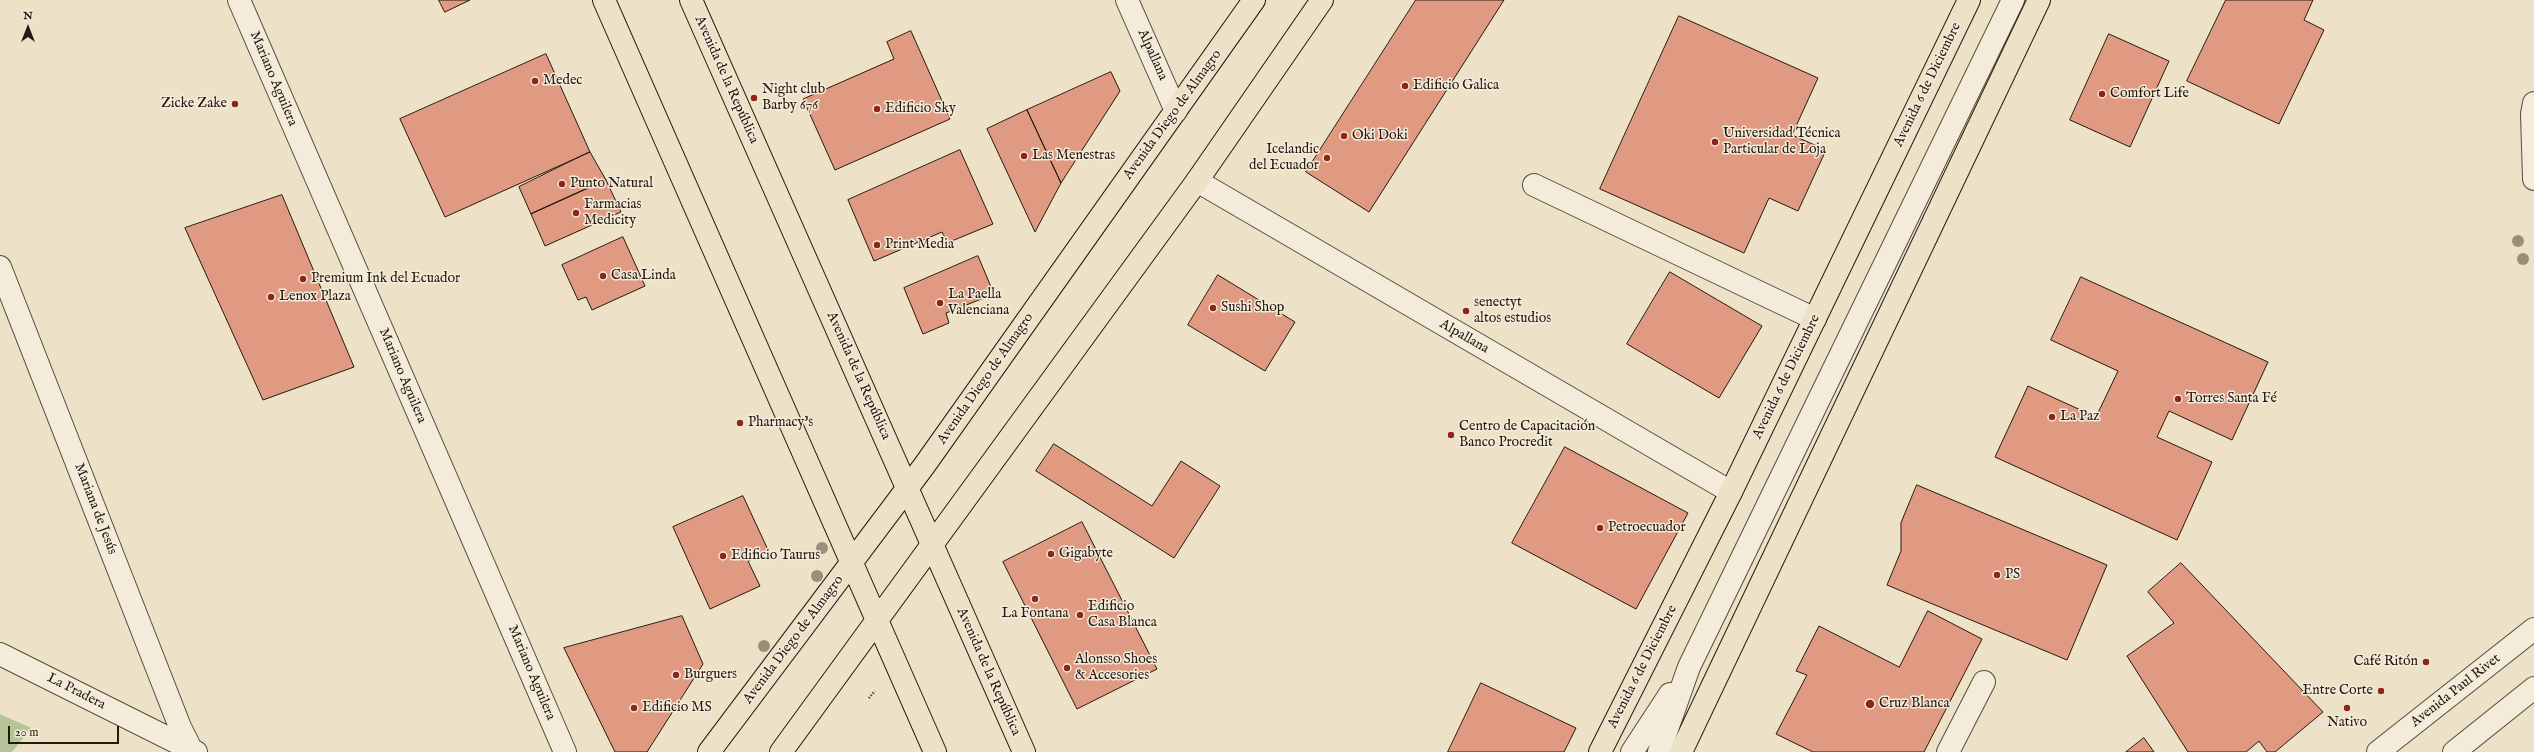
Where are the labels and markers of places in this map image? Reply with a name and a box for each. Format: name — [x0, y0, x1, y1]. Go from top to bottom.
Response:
place label: Medec — [543, 73, 582, 89]
marker: Medec — [530, 76, 540, 86]
place label: Edificio Galica — [1413, 78, 1499, 94]
marker: Edificio Galica — [1400, 81, 1410, 91]
place label: Night club Barby 676 — [762, 82, 825, 114]
place label: Comfort Life — [2110, 86, 2189, 102]
marker: Comfort Life — [2097, 89, 2107, 99]
marker: Night club Barby 676 — [749, 93, 759, 103]
place label: Zicke Zake — [161, 96, 227, 112]
marker: Zicke Zake — [230, 99, 240, 109]
place label: Edificio Sky — [885, 101, 956, 117]
marker: Edificio Sky — [872, 104, 882, 114]
place label: Universidad Técnica Particular de Loja — [1723, 126, 1841, 158]
place label: Oki Doki — [1352, 128, 1408, 144]
marker: Oki Doki — [1339, 131, 1349, 141]
marker: Universidad Técnica Particular de Loja — [1710, 137, 1720, 147]
place label: Icelandic del Ecuador — [1249, 142, 1319, 174]
place label: Las Menestras — [1032, 148, 1115, 164]
marker: Las Menestras — [1019, 151, 1029, 161]
marker: Icelandic del Ecuador — [1322, 153, 1332, 163]
place label: Punto Natural — [570, 176, 653, 192]
marker: Punto Natural — [557, 179, 567, 189]
place label: Farmacias Medicity — [584, 197, 641, 230]
marker: Farmacias Medicity — [571, 208, 581, 218]
place label: Print Media — [885, 237, 954, 253]
marker: Print Media — [872, 240, 882, 250]
place label: Casa Linda — [611, 268, 676, 284]
place label: Premium Ink del Ecuador — [311, 271, 460, 287]
marker: Casa Linda — [598, 271, 608, 281]
marker: Premium Ink del Ecuador — [298, 274, 308, 284]
place label: La Paella Valenciana — [948, 287, 1009, 320]
place label: Lenox Plaza — [279, 289, 351, 305]
marker: Lenox Plaza — [266, 292, 276, 302]
place label: senectyt altos estudios — [1474, 295, 1551, 328]
marker: La Paella Valenciana — [935, 298, 945, 308]
place label: Sushi Shop — [1221, 300, 1284, 316]
marker: Sushi Shop — [1208, 303, 1218, 313]
marker: senectyt altos estudios — [1461, 306, 1471, 316]
place label: Torres Santa Fé — [2186, 391, 2277, 407]
marker: Torres Santa Fé — [2173, 394, 2183, 404]
place label: La Paz — [2060, 409, 2100, 425]
marker: La Paz — [2047, 412, 2057, 422]
place label: Pharmacy's — [748, 415, 813, 431]
marker: Pharmacy's — [735, 418, 745, 428]
place label: Centro de Capacitación Banco Procredit — [1459, 419, 1595, 452]
marker: Centro de Capacitación Banco Procredit — [1446, 430, 1456, 440]
place label: Petroecuador — [1608, 520, 1686, 536]
marker: Petroecuador — [1595, 523, 1605, 533]
place label: Gigabyte — [1059, 546, 1113, 562]
place label: Edificio Taurus — [731, 548, 820, 564]
marker: Gigabyte — [1046, 549, 1056, 559]
marker: Edificio Taurus — [718, 551, 728, 561]
place label: PS — [2005, 567, 2020, 583]
marker: PS — [1992, 570, 2002, 580]
marker: La Fontana — [1030, 594, 1040, 604]
place label: Edificio Casa Blanca — [1088, 599, 1157, 632]
place label: La Fontana — [1001, 606, 1069, 622]
marker: Edificio Casa Blanca — [1075, 610, 1085, 620]
place label: Alonsso Shoes & Accesories — [1075, 652, 1157, 684]
place label: Café Ritón — [2353, 654, 2418, 670]
marker: Café Ritón — [2421, 657, 2431, 667]
marker: Alonsso Shoes & Accesories — [1062, 663, 1072, 673]
place label: Burguers — [684, 667, 737, 683]
marker: Burguers — [671, 670, 681, 680]
place label: Entre Corte — [2303, 683, 2373, 699]
marker: Entre Corte — [2376, 686, 2386, 696]
place label: Cruz Blanca — [1879, 696, 1950, 712]
marker: Cruz Blanca — [1864, 698, 1876, 710]
place label: Edificio MS — [642, 700, 712, 716]
marker: Edificio MS — [629, 703, 639, 713]
marker: Nativo — [2342, 703, 2352, 713]
place label: Nativo — [2327, 715, 2367, 731]

